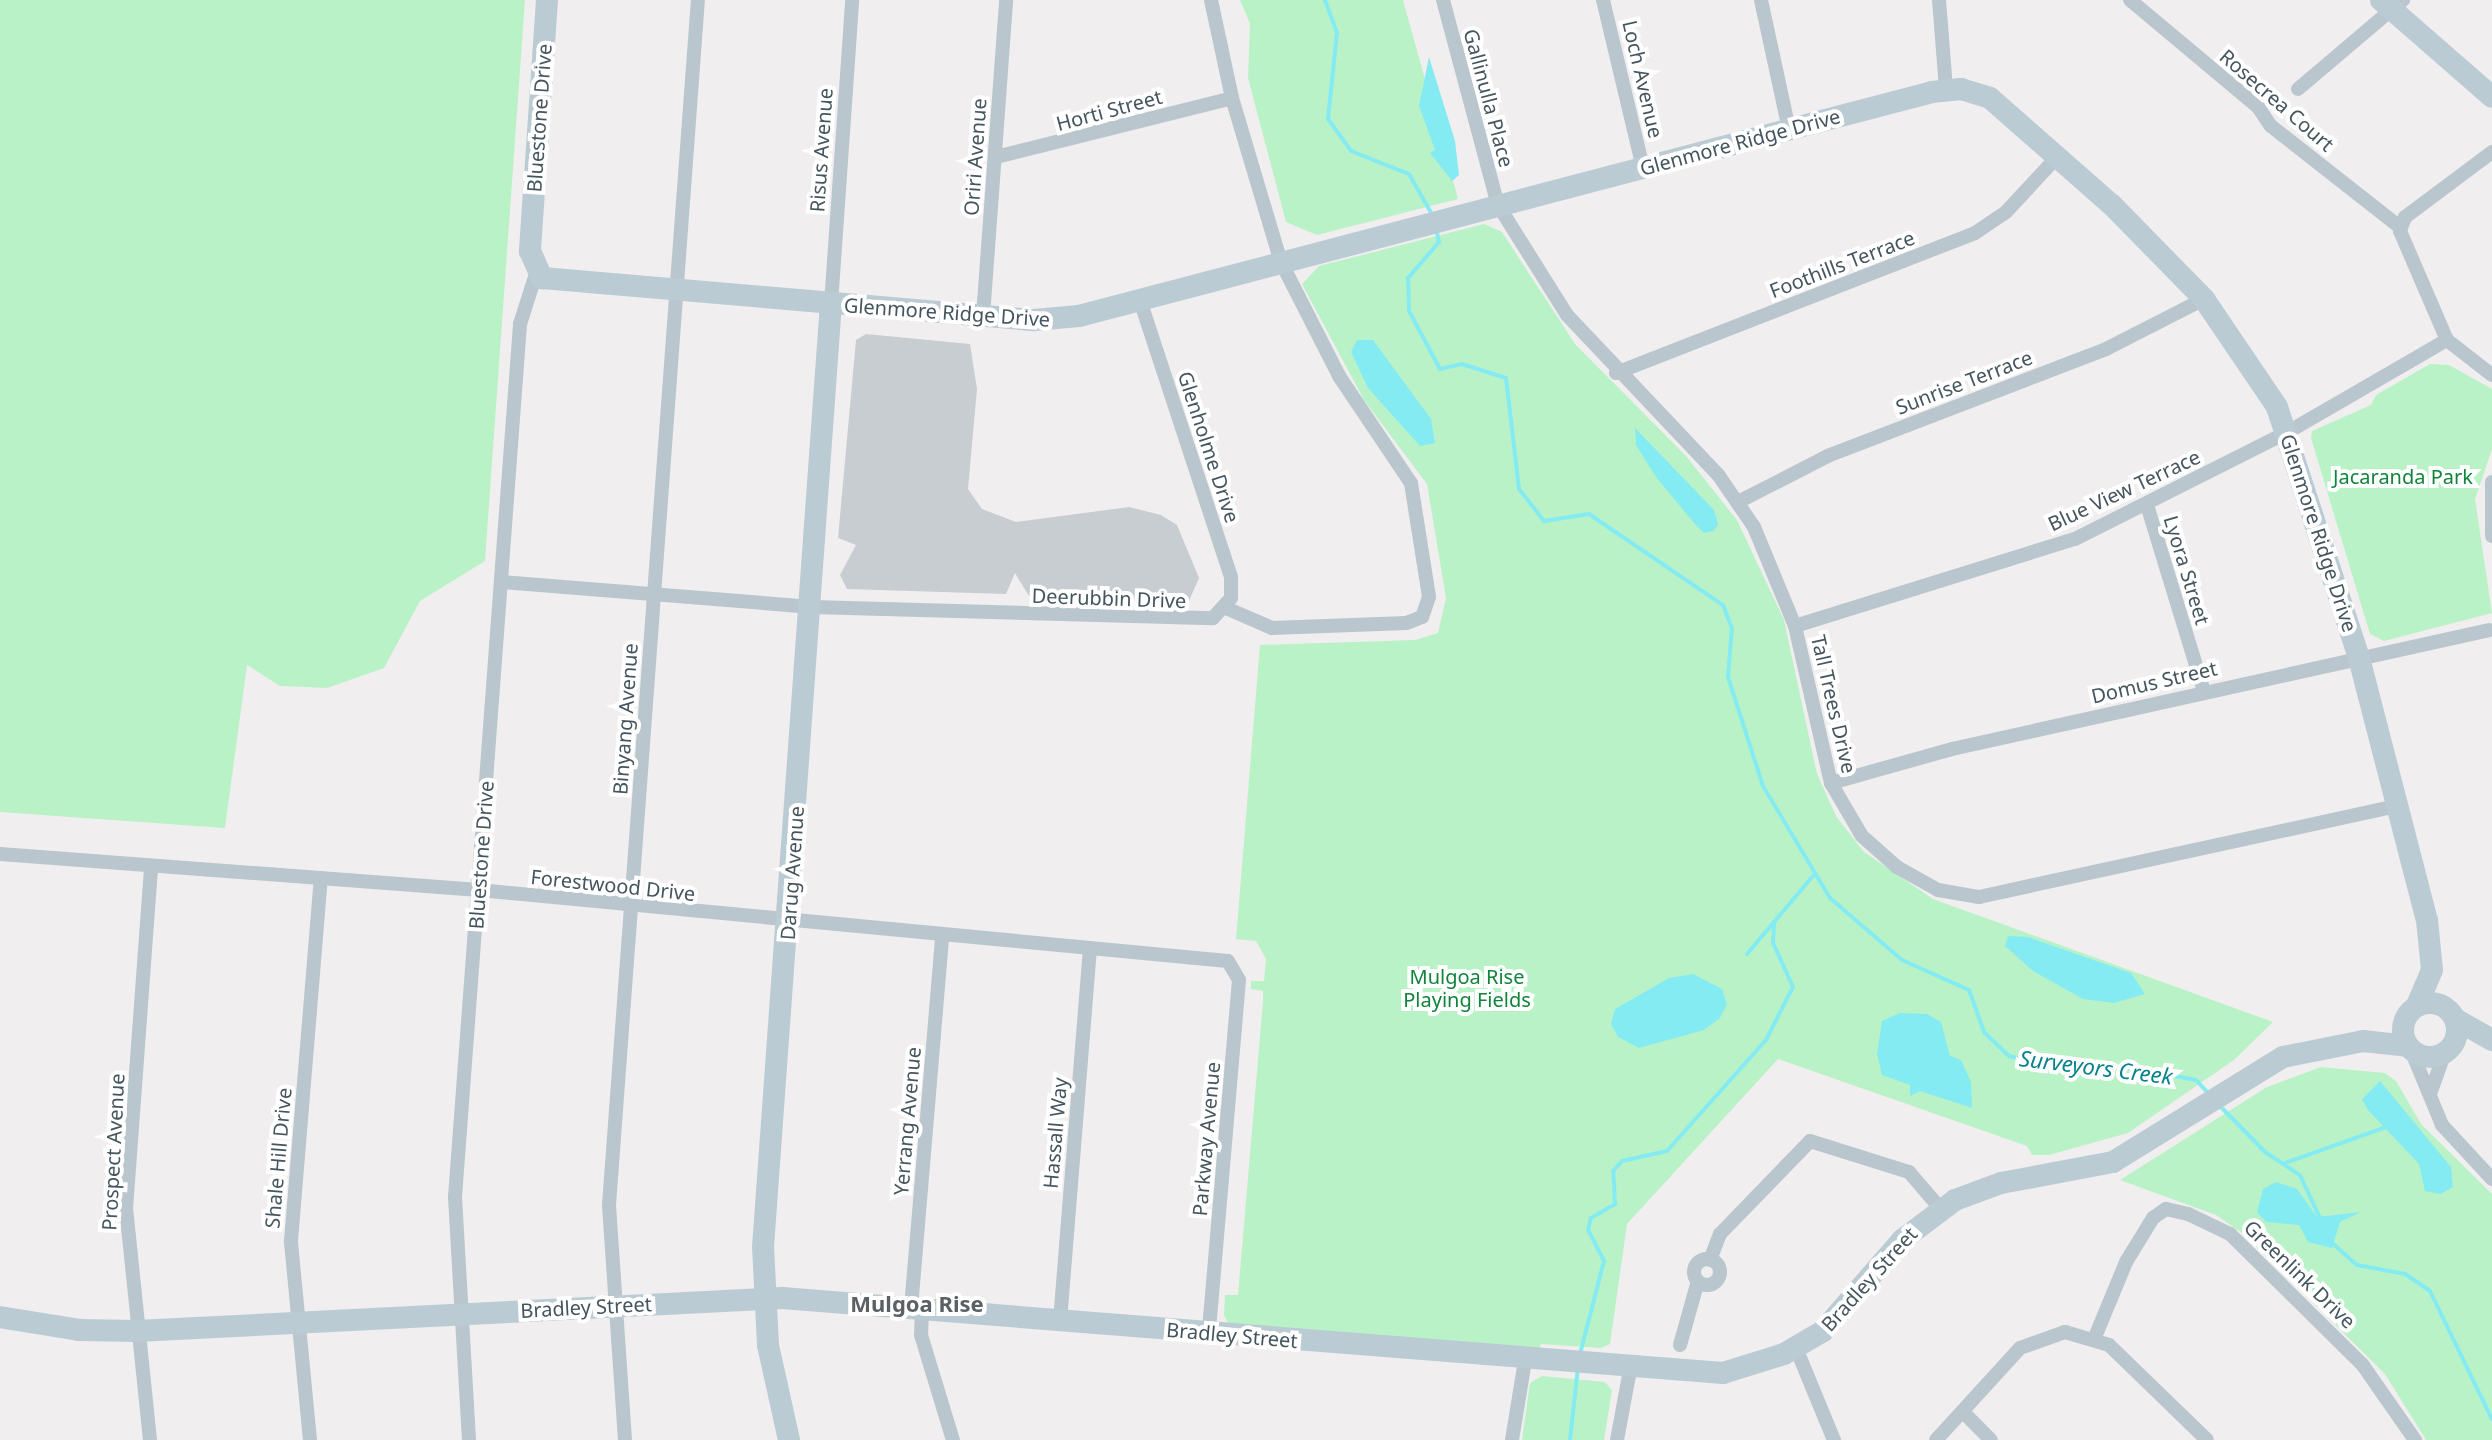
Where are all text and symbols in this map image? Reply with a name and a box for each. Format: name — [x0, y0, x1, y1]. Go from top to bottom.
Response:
street label: Loch Avenue — [1618, 18, 1668, 140]
street label: Gallinulla Place — [1459, 26, 1519, 170]
street label: Bluestone Drive — [522, 43, 556, 193]
street label: Rosecrea Court — [2215, 44, 2339, 156]
street label: Horti Street — [1053, 84, 1165, 136]
street label: Risus Avenue — [805, 87, 837, 213]
street label: Oriri Avenue — [959, 97, 991, 217]
street label: Glenmore Ridge Drive — [1637, 104, 1843, 180]
street label: Foothills Terrace — [1766, 225, 1918, 303]
street label: Glenmore Ridge Drive — [843, 293, 1051, 331]
street label: Sunrise Terrace — [1892, 345, 2036, 419]
street label: Glenholme Drive — [1173, 368, 1245, 526]
street label: Glenmore Ridge Drive — [2276, 431, 2362, 635]
street label: Blue View Terrace — [2044, 444, 2204, 536]
park label: Jacaranda Park — [2333, 464, 2473, 488]
street label: Lyora Street — [2159, 513, 2215, 627]
street label: Deerubbin Drive — [1031, 583, 1187, 613]
street label: Tall Trees Drive — [1806, 633, 1862, 775]
street label: Binyang Avenue — [608, 642, 642, 796]
street label: Domus Street — [2089, 656, 2219, 708]
street label: Bluestone Drive — [464, 780, 498, 930]
street label: Darug Avenue — [775, 805, 809, 941]
street label: Forestwood Drive — [530, 864, 696, 906]
park label: Mulgoa Rise Playing Fields — [1403, 964, 1531, 1011]
water label: Surveyors Creek — [2018, 1045, 2174, 1089]
street label: Yerrang Avenue — [889, 1046, 925, 1196]
street label: Parkway Avenue — [1187, 1061, 1225, 1217]
street label: Prospect Avenue — [97, 1073, 129, 1231]
street label: Hassall Way — [1038, 1076, 1072, 1190]
street label: Shale Hill Drive — [260, 1087, 296, 1229]
street label: Greenlink Drive — [2239, 1215, 2361, 1333]
street label: Bradley Street — [1816, 1222, 1922, 1336]
district label: Mulgoa Rise — [850, 1291, 984, 1317]
street label: Bradley Street — [520, 1292, 652, 1322]
street label: Bradley Street — [1165, 1317, 1299, 1353]

